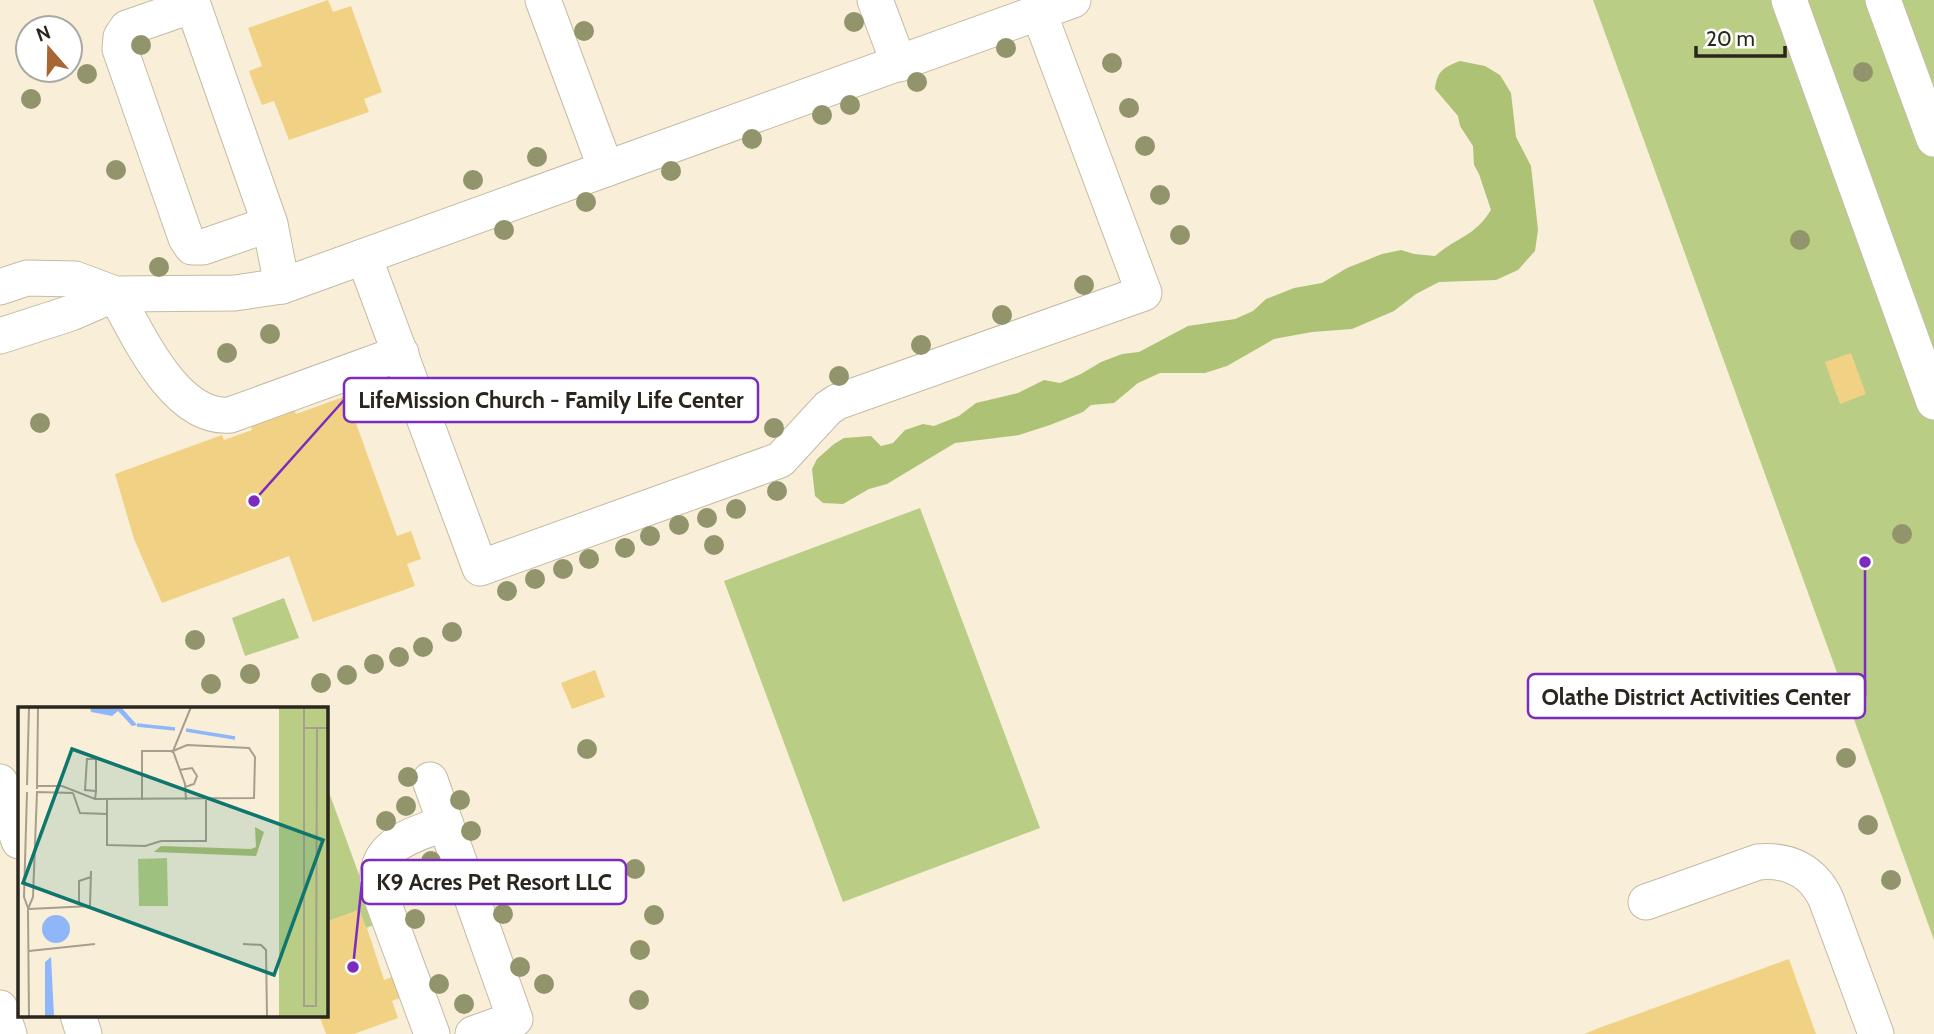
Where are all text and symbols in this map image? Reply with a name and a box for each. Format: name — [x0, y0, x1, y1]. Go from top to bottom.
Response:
north arrow — [14, 14, 84, 84]
scale bar — [1696, 14, 1785, 58]
text: N — [33, 20, 54, 47]
text: 20 m — [1706, 26, 1755, 51]
callout: LifeMission Church - Family Life Center — [344, 378, 758, 422]
text: LifeMission Church - Family Life Center — [358, 386, 744, 414]
callout: Olathe District Activities Center — [1528, 674, 1865, 718]
text: Olathe District Activities Center — [1541, 683, 1851, 711]
inset map — [18, 707, 327, 1016]
callout: K9 Acres Pet Resort LLC — [362, 860, 626, 904]
text: K9 Acres Pet Resort LLC — [376, 868, 612, 896]

